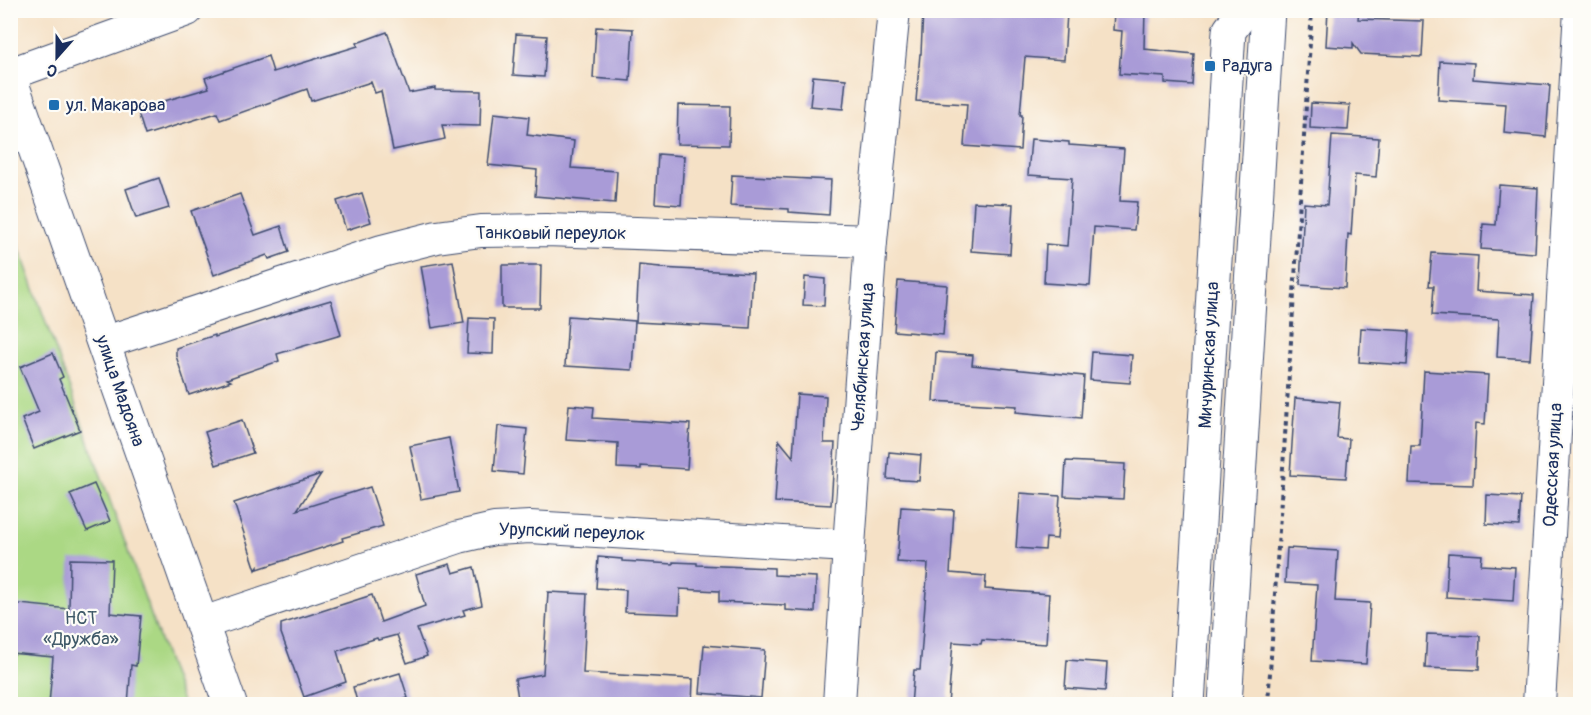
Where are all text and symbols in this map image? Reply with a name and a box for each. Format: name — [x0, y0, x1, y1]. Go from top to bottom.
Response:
north arrow — [27, 27, 87, 87]
place label: Радуга — [1222, 55, 1272, 78]
text: С — [44, 59, 60, 81]
marker: Радуга — [1203, 59, 1217, 73]
place label: ул. Макарова — [65, 94, 165, 117]
marker: ул. Макарова — [47, 98, 61, 112]
street label: Танковый переулок — [476, 222, 626, 245]
street label: Мичуринская улица — [1194, 281, 1224, 429]
street label: Челябинская улица — [846, 282, 880, 432]
street label: улица Мадояна — [90, 331, 150, 450]
street label: Одесская улица — [1538, 402, 1568, 528]
street label: Урупский переулок — [498, 518, 646, 546]
park label: НСТ «Дружба» — [43, 607, 119, 651]

